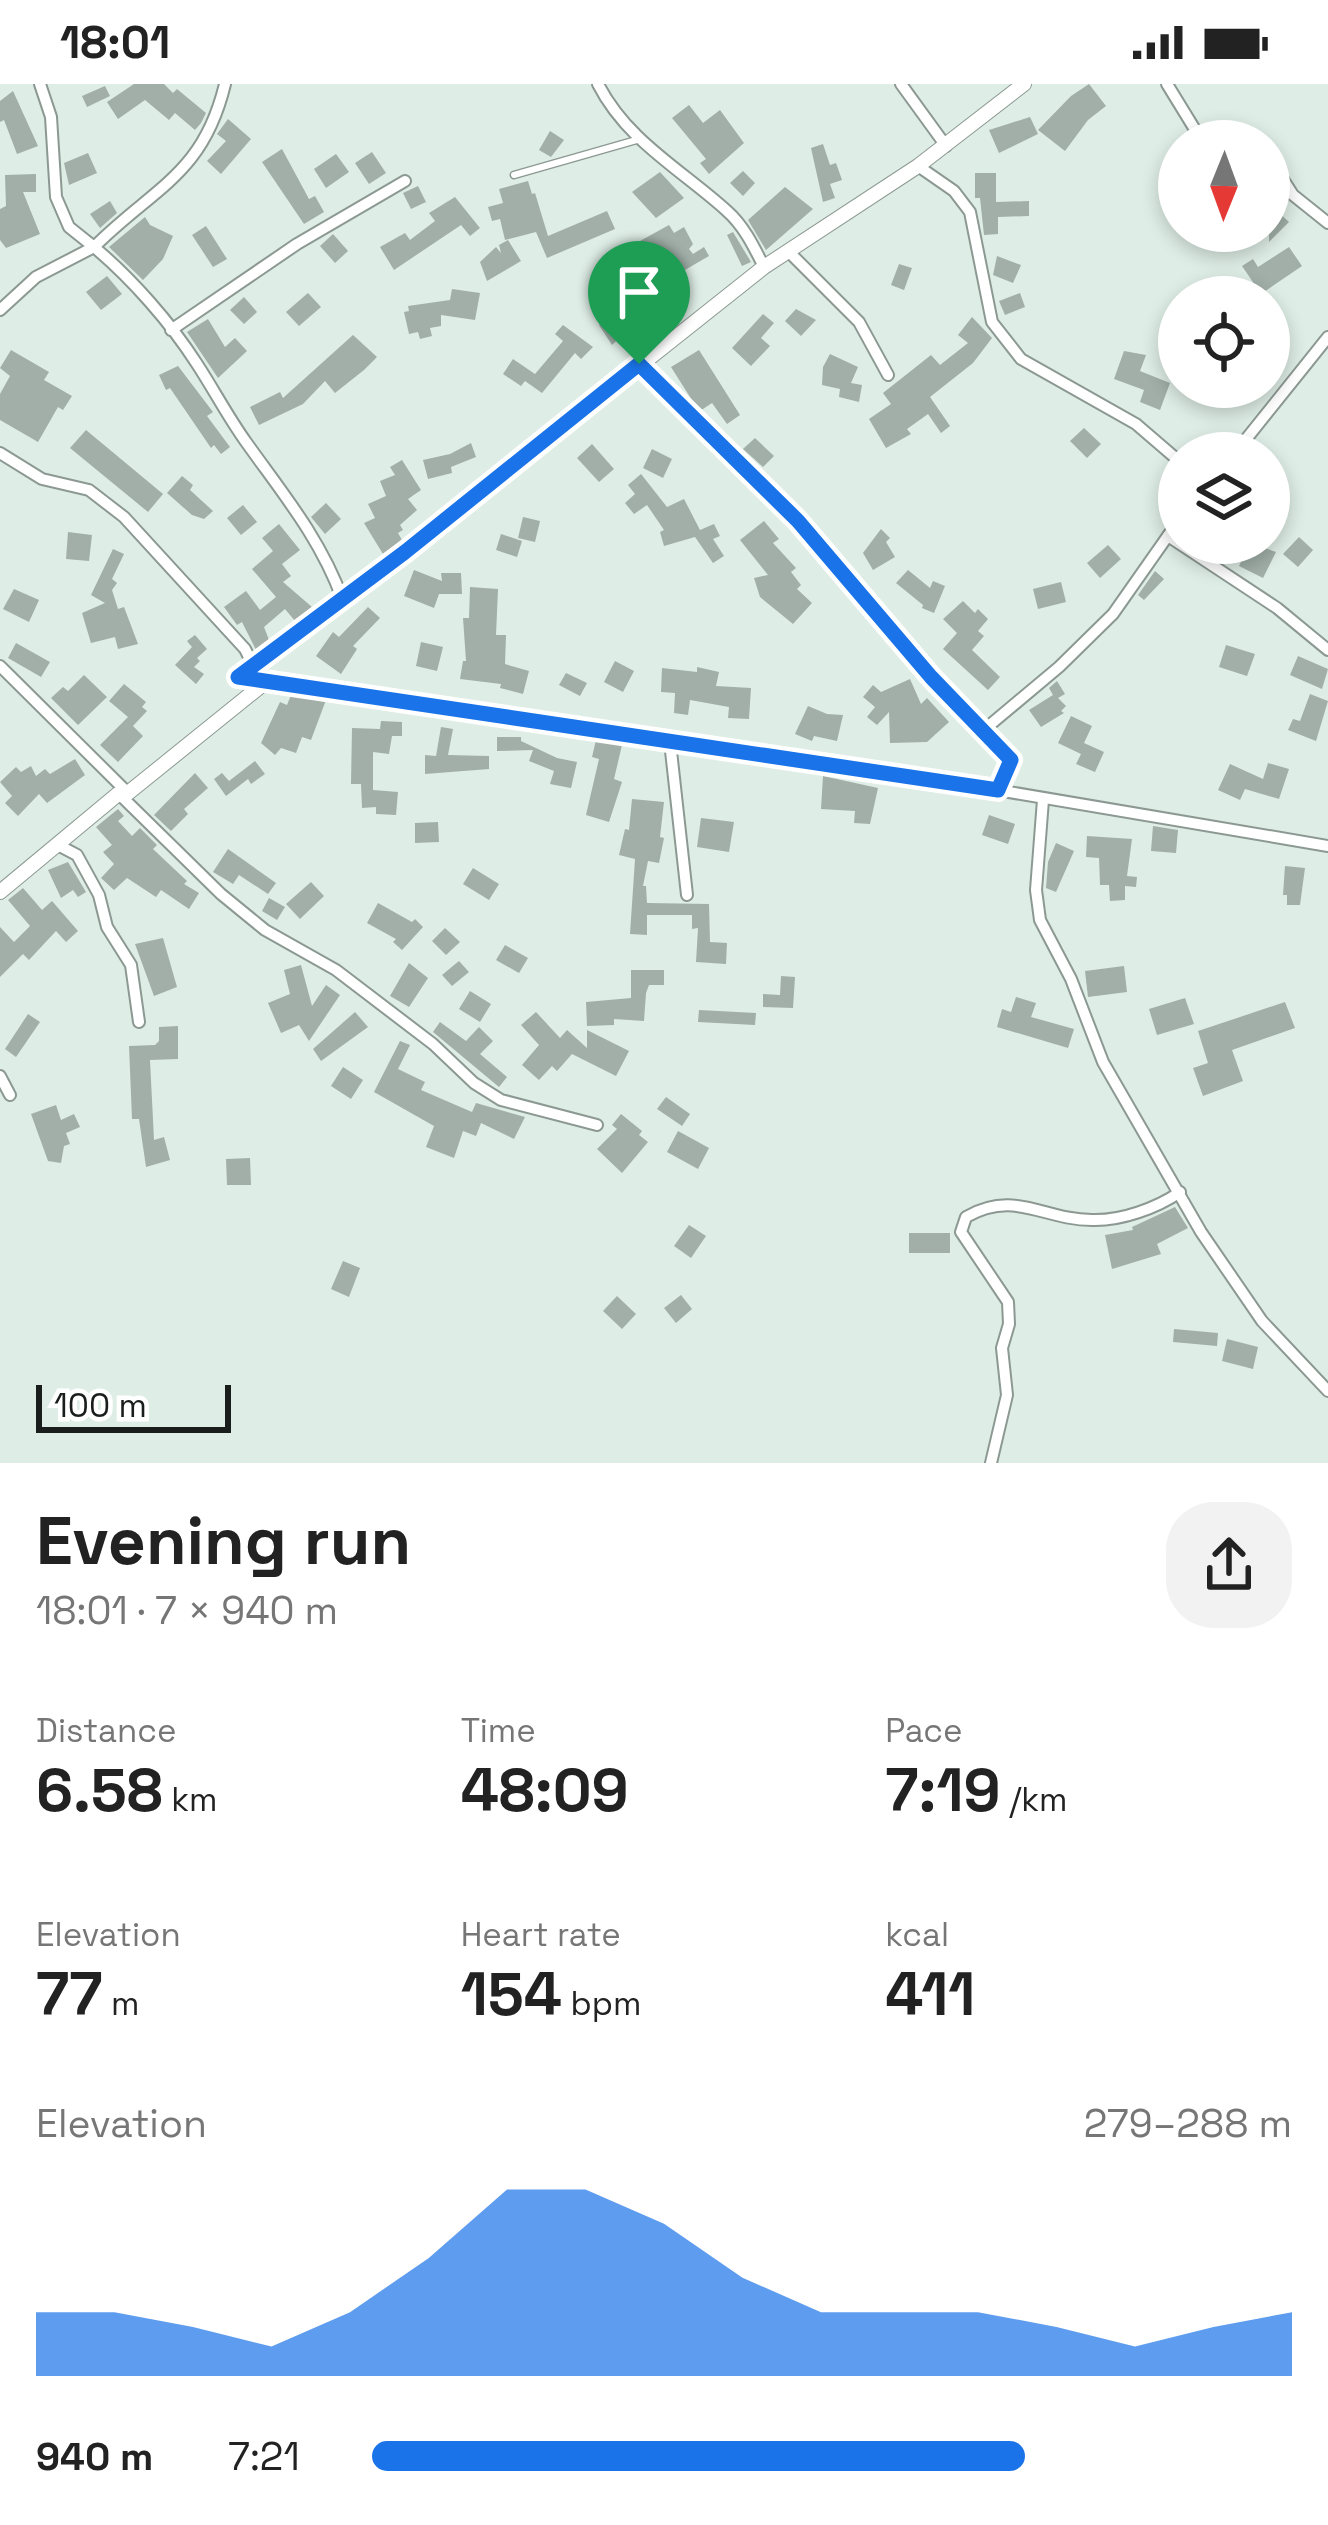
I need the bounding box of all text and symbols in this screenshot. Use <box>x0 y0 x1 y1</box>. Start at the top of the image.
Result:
text: 18:01 <box>60 14 170 71</box>
north arrow <box>1158 120 1290 252</box>
map controls <box>1158 120 1290 564</box>
pin <box>588 241 690 364</box>
icon: arrive <box>606 259 672 325</box>
button: locate <box>1158 276 1290 408</box>
button: layers <box>1158 432 1290 564</box>
scale bar <box>36 1379 231 1432</box>
text: 100 m <box>54 1385 147 1427</box>
text: Evening run <box>36 1499 411 1583</box>
button: share <box>1166 1502 1292 1628</box>
text: 18:01 · 7 × 940 m <box>36 1586 338 1635</box>
text: Distance <box>36 1710 177 1752</box>
text: Time <box>461 1710 536 1752</box>
text: Pace <box>885 1710 963 1752</box>
text: 6.58 <box>36 1752 163 1829</box>
text: 48:09 <box>461 1752 629 1829</box>
text: 7:19 <box>885 1752 1001 1829</box>
text: km <box>163 1779 217 1821</box>
text: /km <box>1001 1779 1067 1821</box>
text: Elevation <box>36 1914 181 1956</box>
text: Heart rate <box>461 1914 621 1956</box>
text: kcal <box>885 1914 949 1956</box>
text: 77 <box>36 1956 102 2033</box>
text: 154 <box>461 1956 562 2033</box>
text: 411 <box>885 1956 975 2033</box>
text: m <box>102 1983 139 2025</box>
text: bpm <box>562 1983 641 2025</box>
text: Elevation <box>36 2099 207 2148</box>
text: 279–288 m <box>1084 2099 1292 2148</box>
text: 940 m <box>36 2432 153 2481</box>
text: 7:21 <box>228 2432 300 2481</box>

